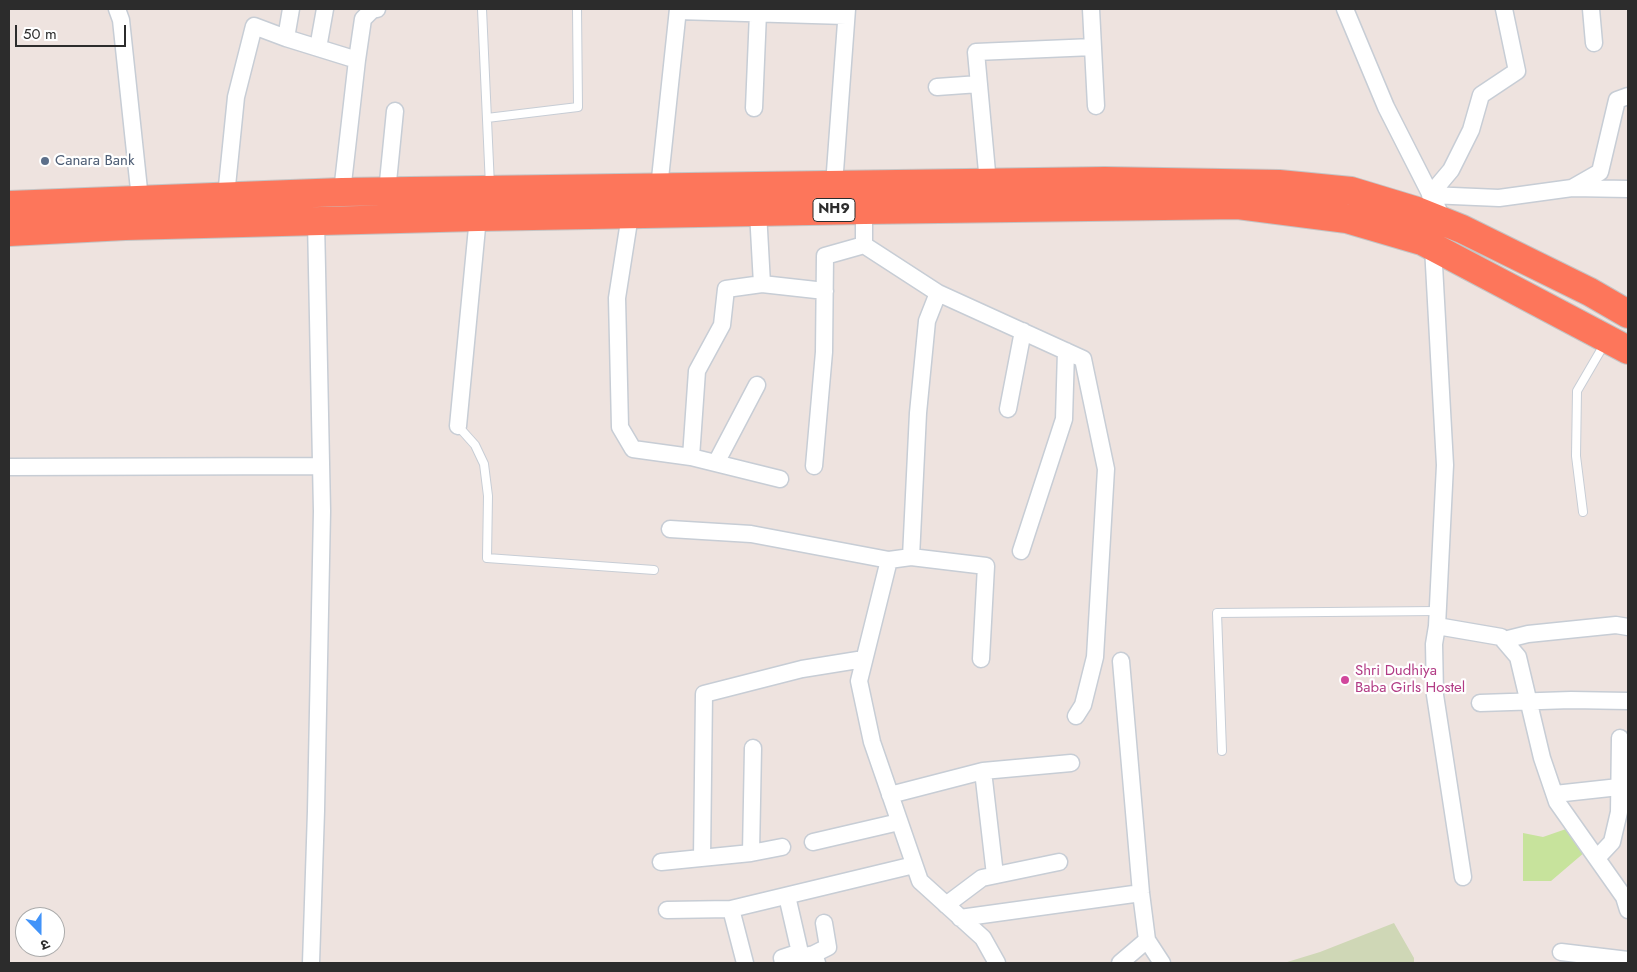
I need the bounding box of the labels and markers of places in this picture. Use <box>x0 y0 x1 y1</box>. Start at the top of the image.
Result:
place label: Canara Bank <box>55 152 134 170</box>
marker: Canara Bank <box>39 155 51 167</box>
place label: Shri Dudhiya Baba Girls Hostel <box>1355 662 1465 697</box>
marker: Shri Dudhiya Baba Girls Hostel <box>1339 674 1351 686</box>

